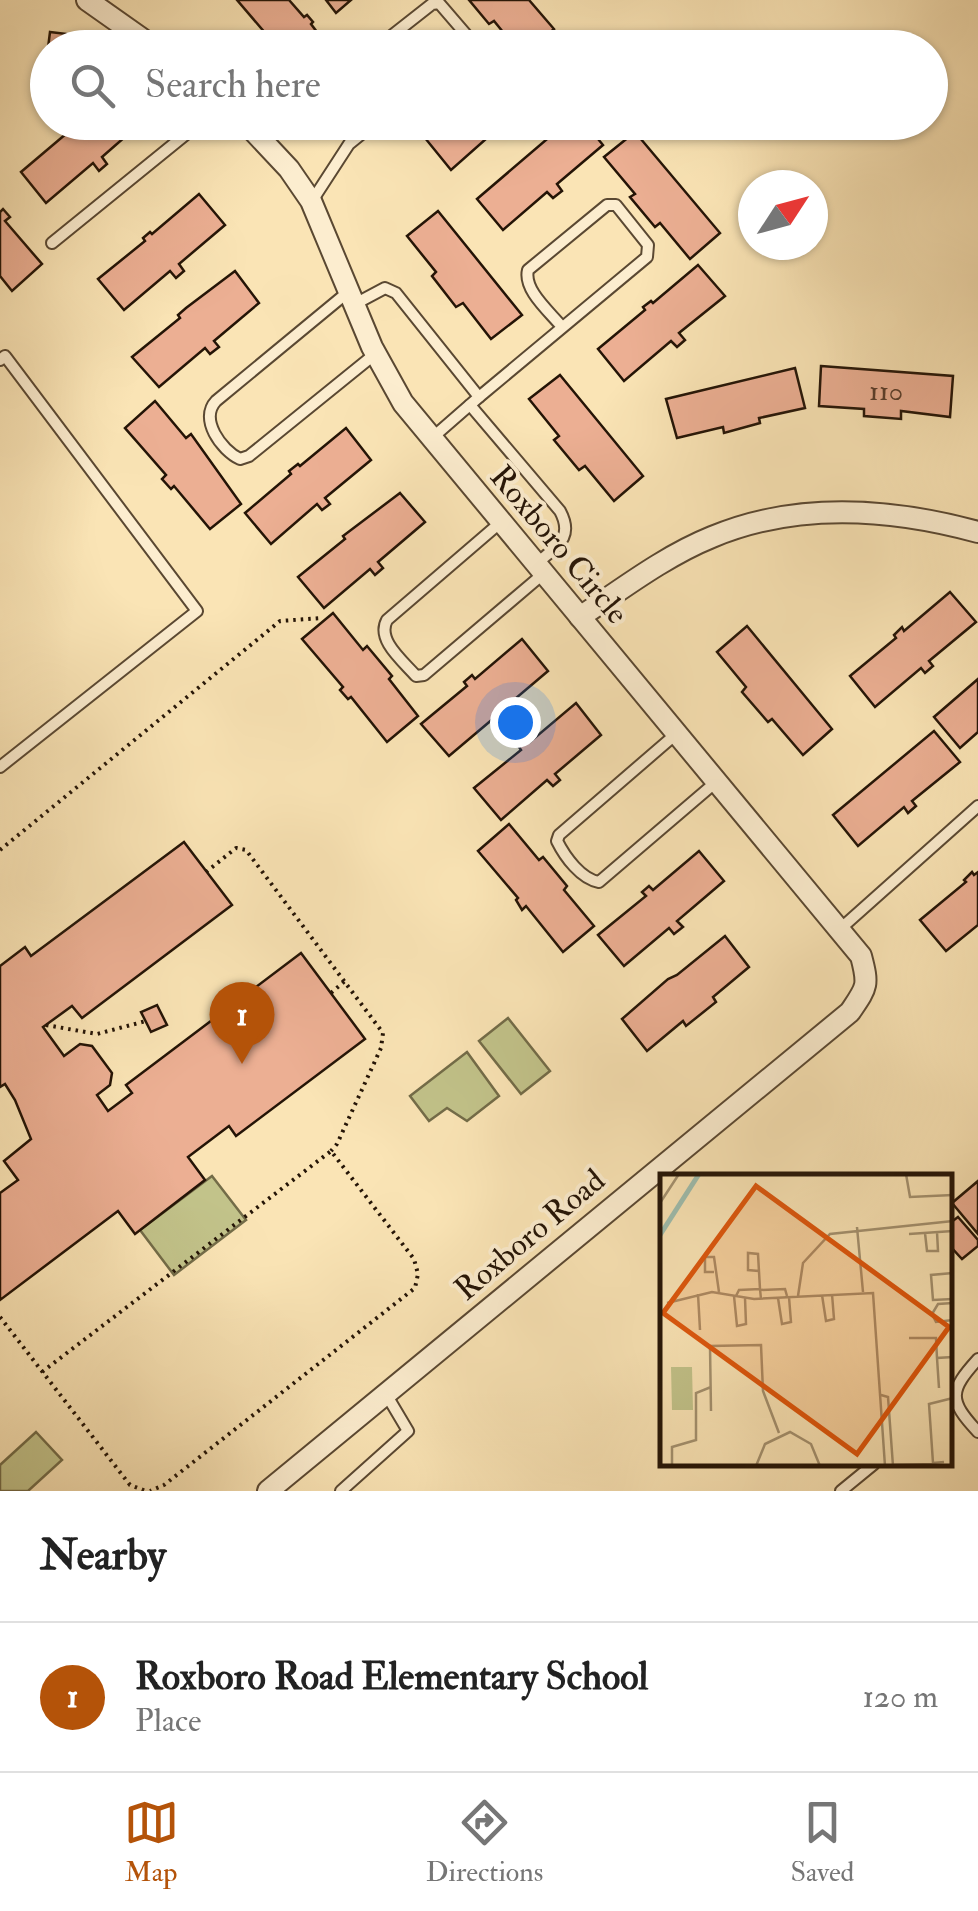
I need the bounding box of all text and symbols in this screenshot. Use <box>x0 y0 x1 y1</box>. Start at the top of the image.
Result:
search box <box>30 30 948 140</box>
icon: search <box>65 58 120 113</box>
text: Search here <box>145 61 321 109</box>
north arrow <box>738 170 828 260</box>
house number: 110 <box>869 374 903 409</box>
street label: Roxboro Circle <box>481 458 637 632</box>
your location <box>490 697 541 748</box>
pin: 1 <box>210 982 274 1064</box>
street label: Roxboro Road <box>447 1160 613 1309</box>
inset map <box>660 1174 953 1466</box>
text: Nearby <box>40 1530 166 1582</box>
text: Roxboro Road Elementary School <box>135 1653 648 1701</box>
text: 1 <box>67 1677 78 1717</box>
text: 120 m <box>862 1677 938 1717</box>
text: Place <box>135 1701 201 1741</box>
tab: Map <box>124 1795 179 1890</box>
tab: Directions <box>426 1795 543 1890</box>
tab: Saved <box>790 1795 854 1890</box>

